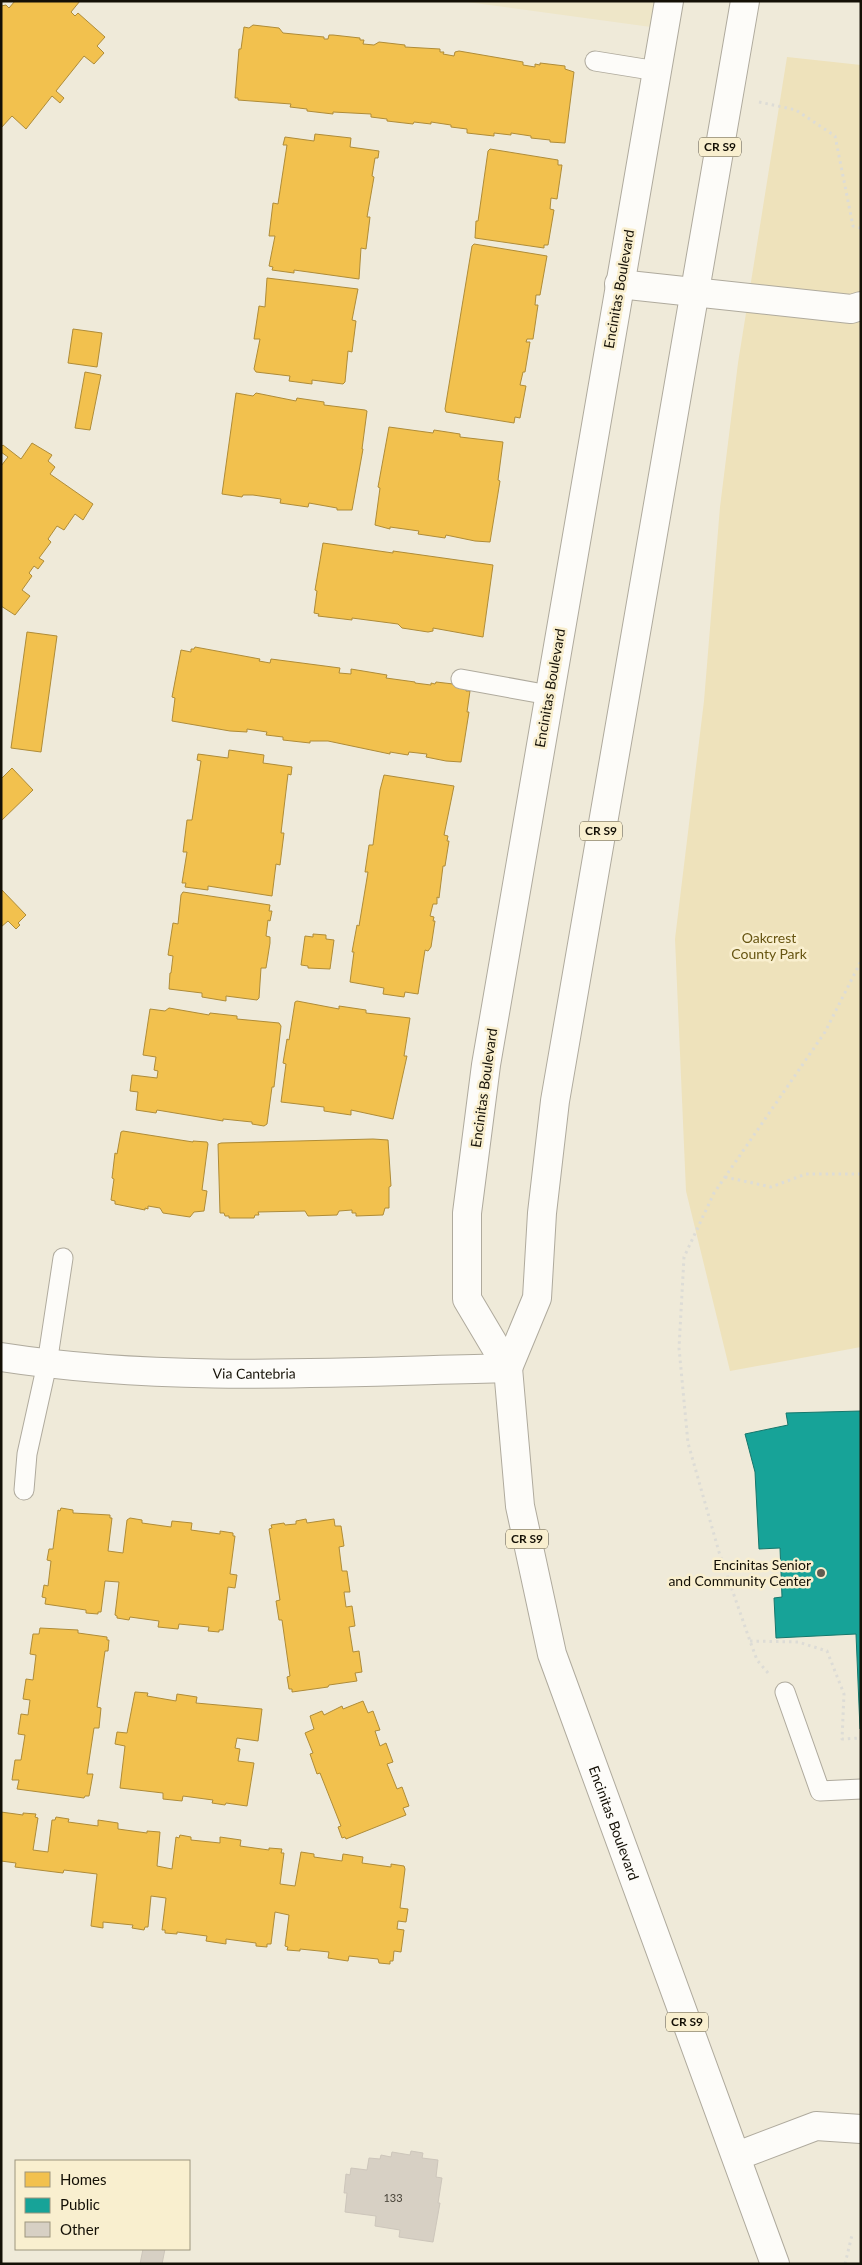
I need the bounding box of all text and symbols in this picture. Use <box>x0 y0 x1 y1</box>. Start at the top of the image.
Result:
road number: CR S9 <box>699 138 741 156</box>
street label: Encinitas Boulevard <box>600 228 637 350</box>
street label: Encinitas Boulevard <box>531 627 568 749</box>
road number: CR S9 <box>580 821 622 840</box>
park label: Oakcrest County Park <box>731 929 808 962</box>
street label: Encinitas Boulevard <box>467 1027 500 1149</box>
street label: Via Cantebria <box>212 1364 296 1382</box>
road number: CR S9 <box>506 1530 548 1548</box>
place label: Encinitas Senior and Community Center <box>668 1556 811 1589</box>
marker: Encinitas Senior and Community Center <box>815 1567 827 1579</box>
street label: Encinitas Boulevard <box>586 1763 643 1882</box>
road number: CR S9 <box>666 2012 708 2031</box>
legend <box>15 2160 190 2250</box>
text: Homes <box>60 2170 106 2188</box>
house number: 133 <box>383 2191 403 2204</box>
text: Public <box>60 2195 100 2213</box>
text: Other <box>60 2220 100 2238</box>

